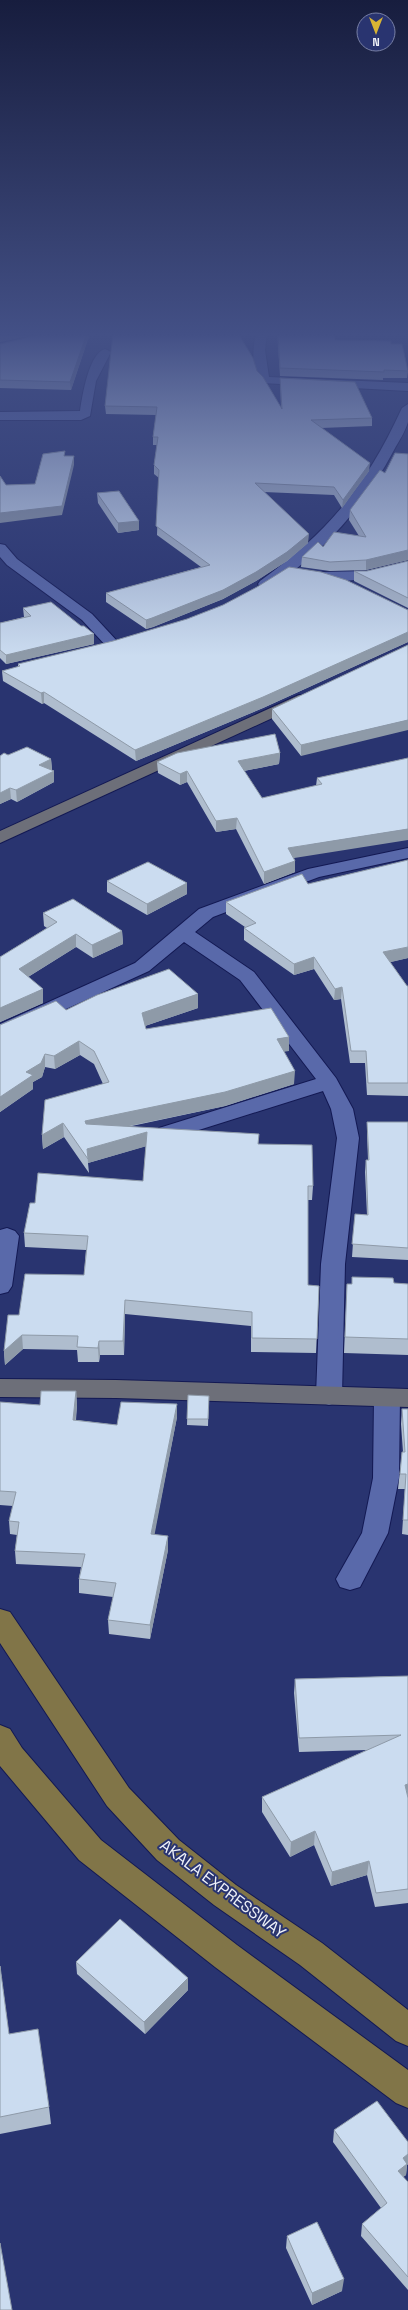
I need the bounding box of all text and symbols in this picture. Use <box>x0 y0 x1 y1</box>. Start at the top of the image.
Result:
north arrow <box>356 12 396 52</box>
text: N <box>372 35 380 49</box>
street label: AKALA EXPRESSWAY <box>156 1835 290 1943</box>

